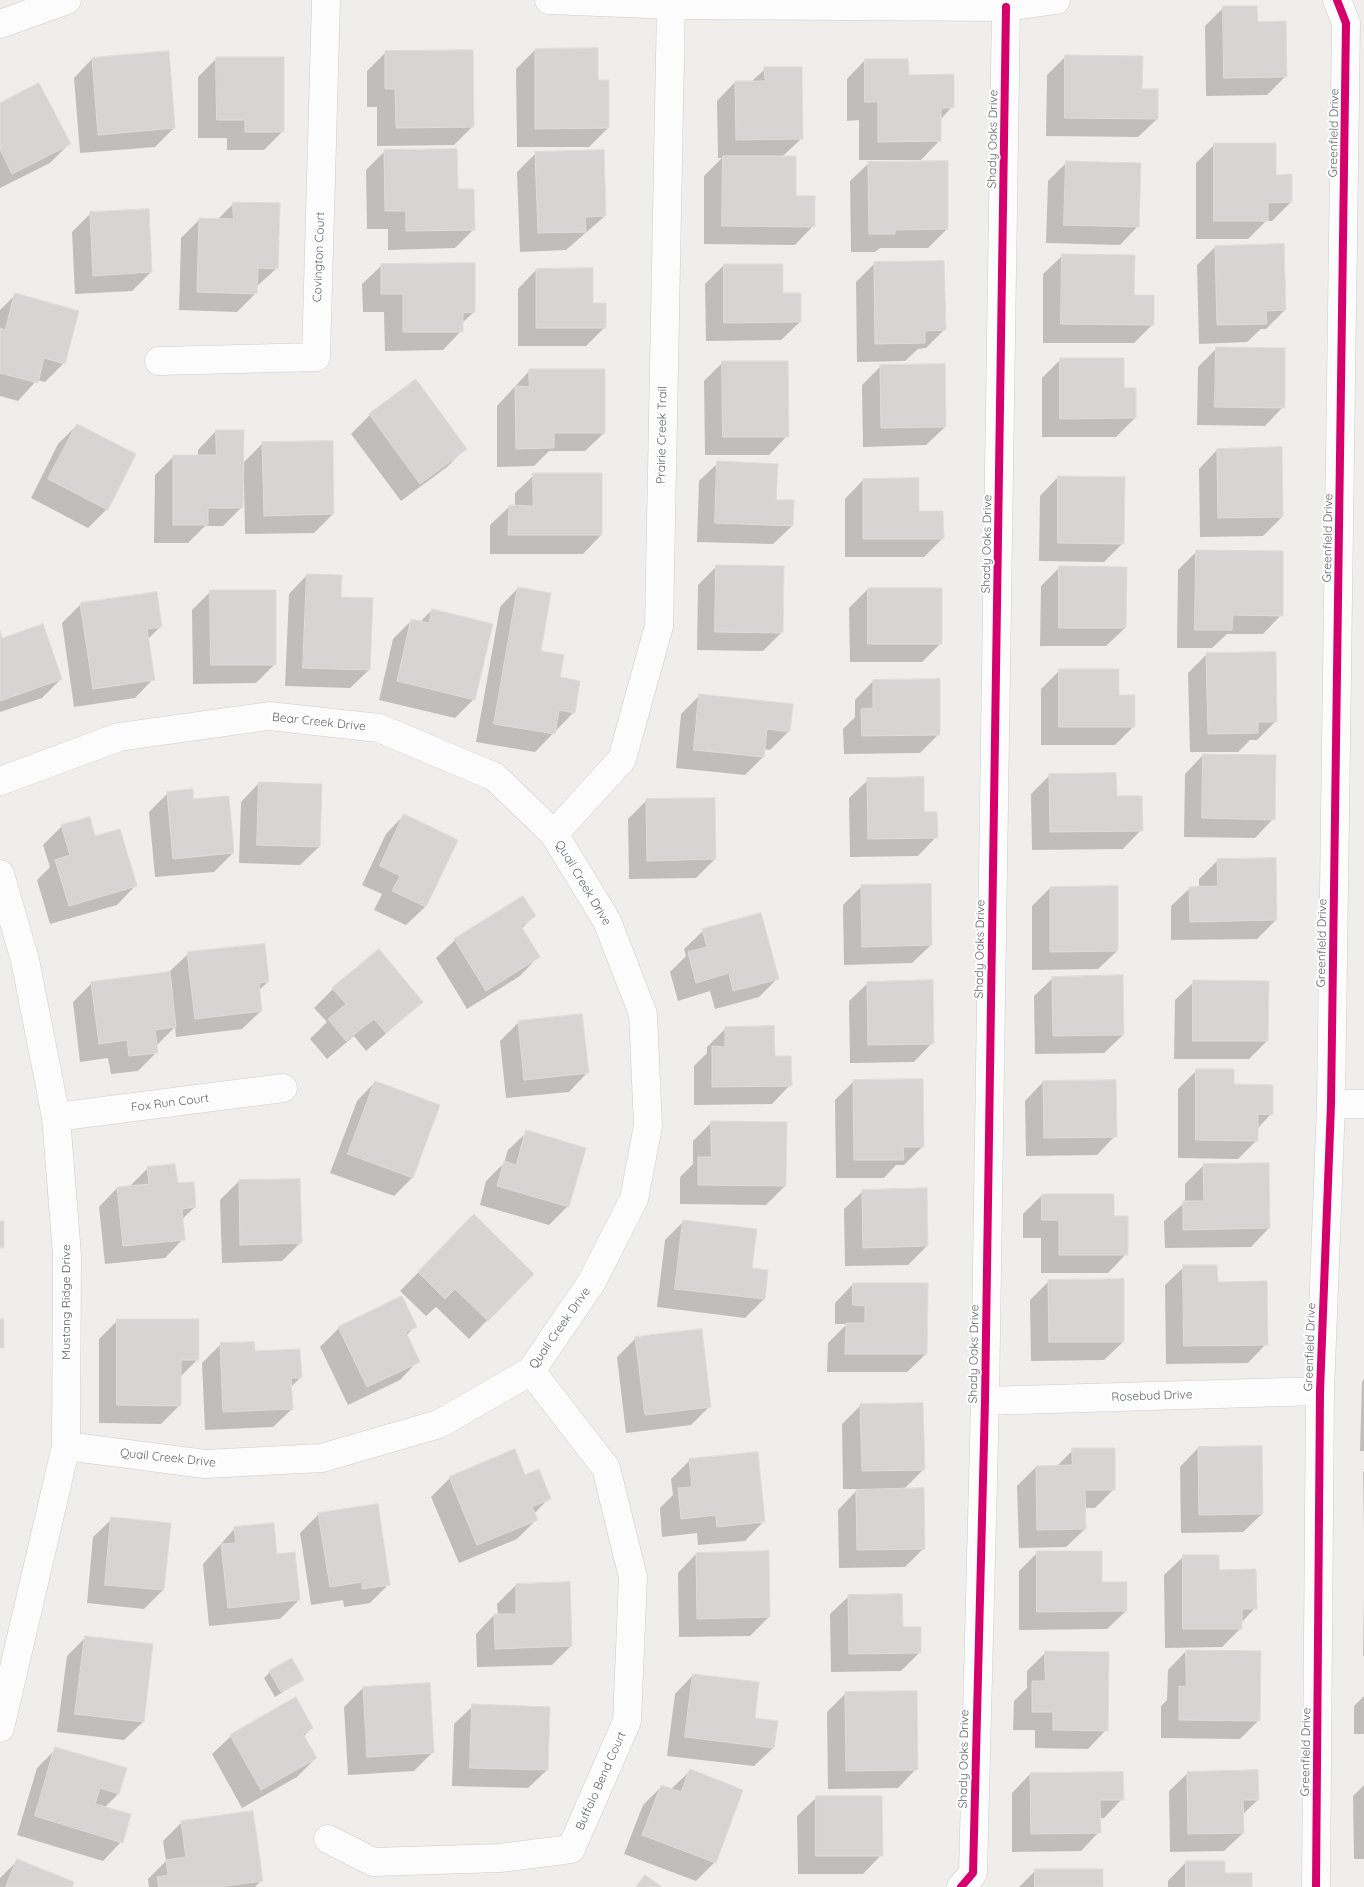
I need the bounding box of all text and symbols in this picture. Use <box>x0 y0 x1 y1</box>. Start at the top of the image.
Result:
street label: Greenfield Drive <box>1326 88 1342 178</box>
street label: Shady Oaks Drive <box>985 89 1001 189</box>
street label: Covington Court <box>310 212 328 302</box>
street label: Prairie Creek Trail <box>654 386 670 484</box>
street label: Greenfield Drive <box>1320 493 1336 583</box>
street label: Shady Oaks Drive <box>979 494 995 594</box>
street label: Bear Creek Drive <box>271 710 367 734</box>
street label: Quail Creek Drive <box>552 838 614 928</box>
street label: Greenfield Drive <box>1314 898 1330 988</box>
street label: Shady Oaks Drive <box>972 899 988 999</box>
street label: Fox Run Court <box>130 1091 210 1115</box>
street label: Mustang Ridge Drive <box>59 1244 73 1360</box>
street label: Quail Creek Drive <box>526 1284 594 1372</box>
street label: Greenfield Drive <box>1301 1302 1319 1392</box>
street label: Shady Oaks Drive <box>966 1304 982 1404</box>
street label: Rosebud Drive <box>1111 1387 1193 1405</box>
street label: Quail Creek Drive <box>119 1446 217 1470</box>
street label: Greenfield Drive <box>1298 1707 1314 1797</box>
street label: Shady Oaks Drive <box>956 1709 972 1809</box>
street label: Buffalo Bend Court <box>573 1729 629 1833</box>

